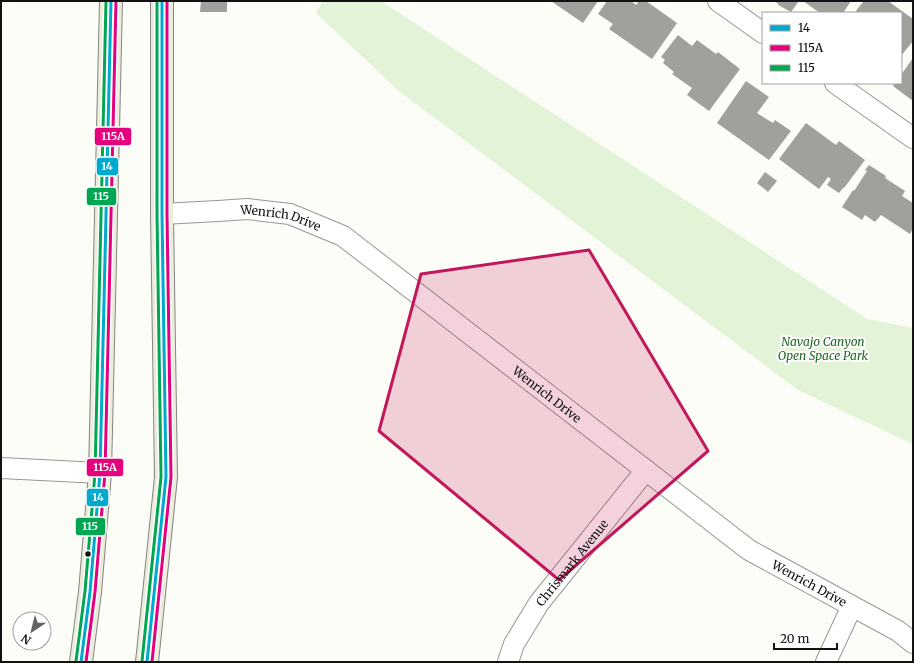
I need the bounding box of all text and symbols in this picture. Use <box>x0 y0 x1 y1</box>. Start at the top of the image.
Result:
legend <box>762 12 902 84</box>
text: 14 <box>798 20 811 35</box>
text: 115A <box>798 40 824 55</box>
text: 115 <box>798 60 815 75</box>
line badge: 115A <box>94 127 132 146</box>
text: 115A <box>101 129 125 143</box>
line badge: 14 <box>96 157 119 176</box>
text: 14 <box>101 159 113 173</box>
line badge: 115 <box>86 187 117 206</box>
text: 115 <box>93 189 109 203</box>
street label: Wenrich Drive <box>239 201 323 234</box>
park label: Navajo Canyon Open Space Park <box>778 334 869 363</box>
street label: Wenrich Drive <box>509 362 585 425</box>
line badge: 115A <box>86 458 124 477</box>
text: 115A <box>93 460 117 474</box>
line badge: 14 <box>86 488 109 507</box>
text: 14 <box>92 490 104 504</box>
street label: Chrismark Avenue <box>532 516 611 609</box>
line badge: 115 <box>75 517 106 536</box>
text: 115 <box>82 519 98 533</box>
unlabelled marker <box>83 549 93 559</box>
street label: Wenrich Drive <box>769 556 849 609</box>
north arrow <box>12 611 52 651</box>
scale bar <box>774 625 837 651</box>
text: N <box>18 631 34 647</box>
text: 20 m <box>780 631 809 646</box>

